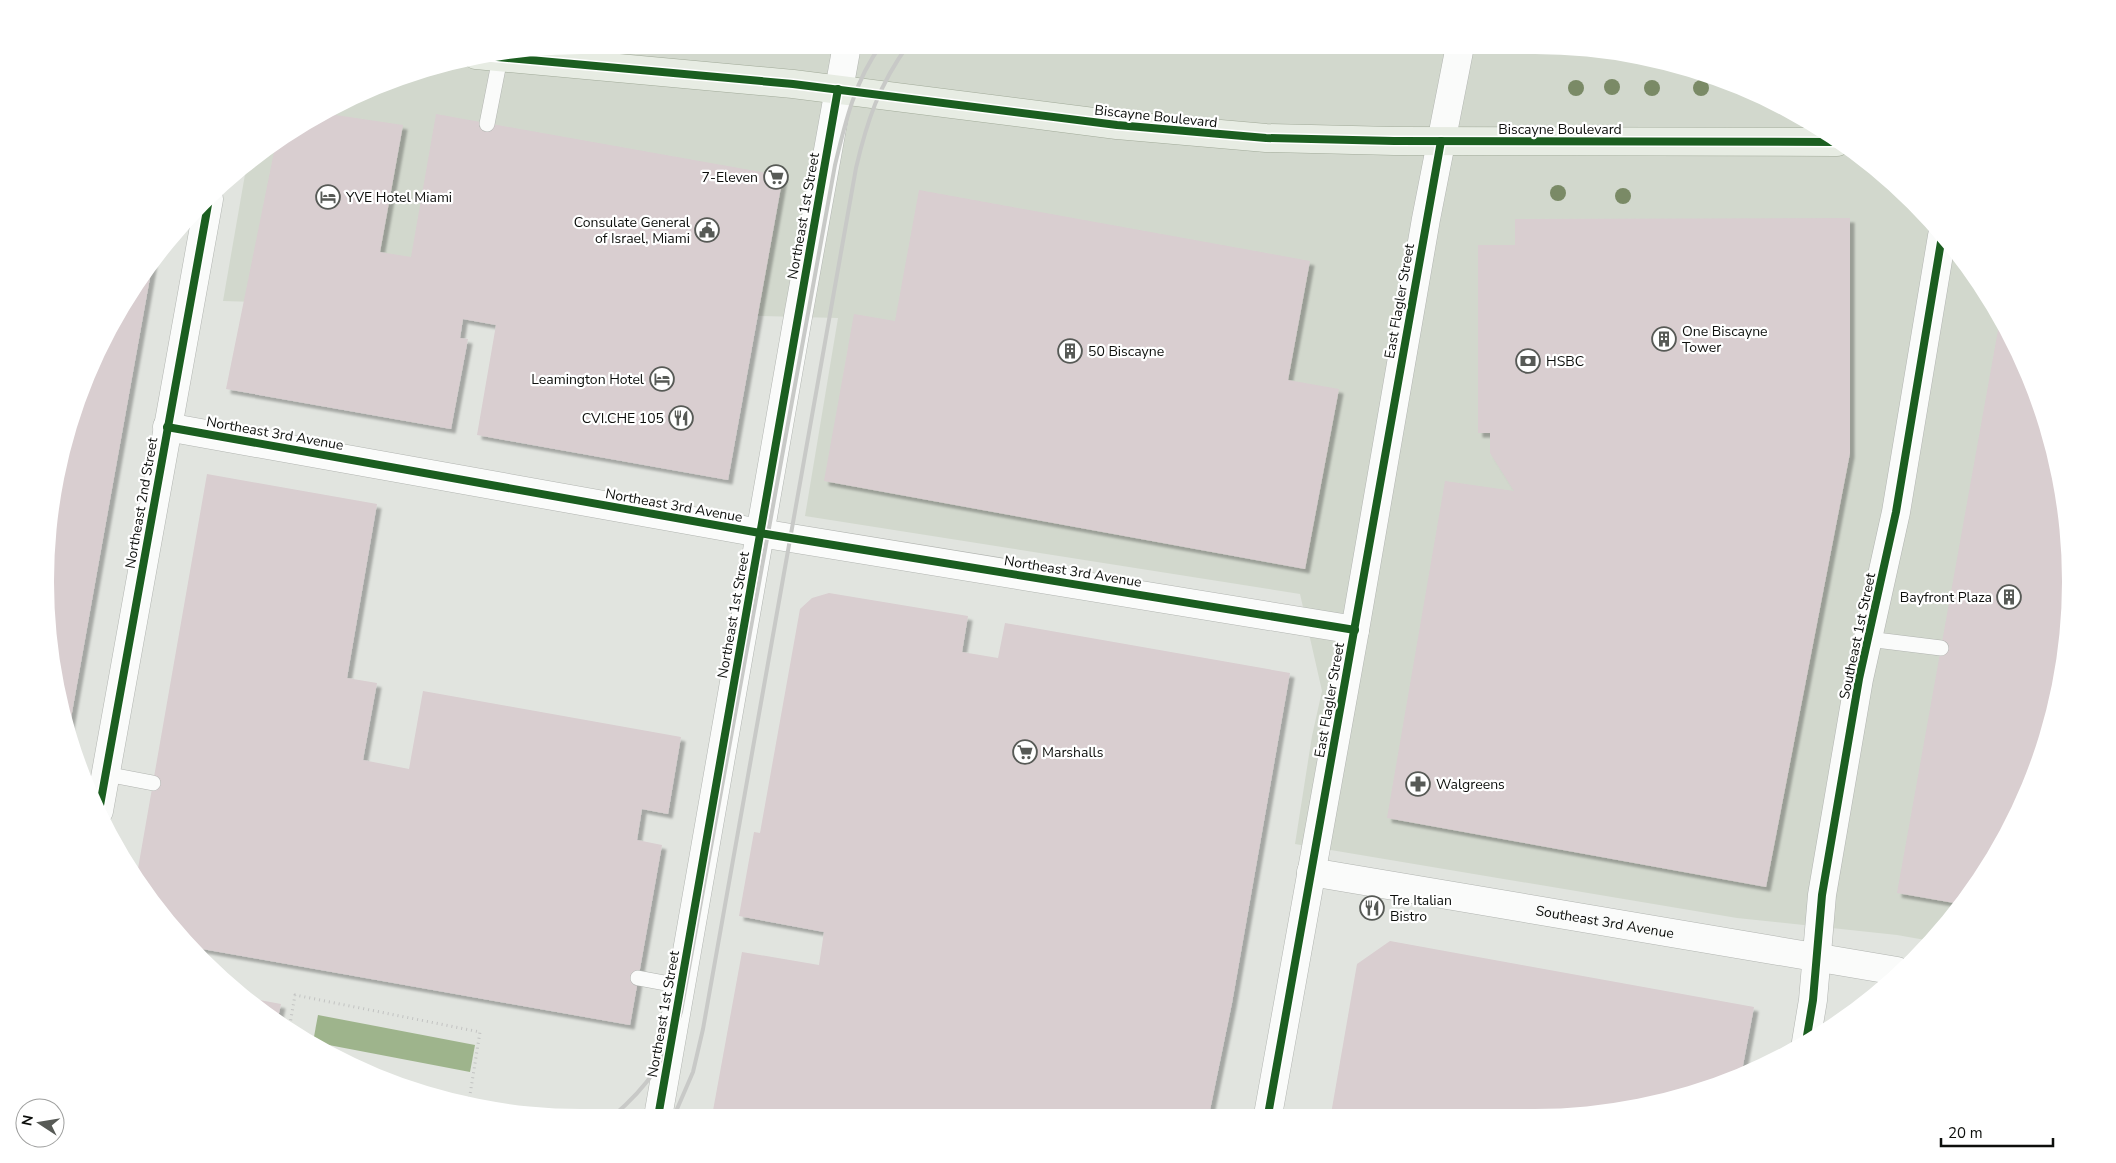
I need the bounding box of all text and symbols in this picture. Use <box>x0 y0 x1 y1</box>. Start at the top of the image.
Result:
street label: Biscayne Boulevard <box>1094 101 1218 132</box>
street label: Biscayne Boulevard <box>1498 120 1622 139</box>
street label: Northeast 1st Street <box>783 151 824 281</box>
supermarket icon: 7-Eleven <box>763 164 789 190</box>
place label: 7-Eleven <box>702 168 758 187</box>
hotel icon: YVE Hotel Miami <box>315 184 341 210</box>
place label: YVE Hotel Miami <box>345 188 452 207</box>
place label: Consulate General of Israel, Miami <box>574 213 691 248</box>
public building icon: Consulate General of Israel, Miami <box>694 217 720 243</box>
street label: East Flagler Street <box>1380 242 1419 360</box>
place label: One Biscayne Tower <box>1682 322 1768 357</box>
building icon: One Biscayne Tower <box>1651 326 1677 352</box>
building icon: 50 Biscayne <box>1057 338 1083 364</box>
place label: 50 Biscayne <box>1088 342 1164 361</box>
bank icon: HSBC <box>1515 348 1541 374</box>
place label: HSBC <box>1546 352 1584 371</box>
hotel icon: Leamington Hotel <box>649 366 675 392</box>
place label: Leamington Hotel <box>531 370 645 389</box>
restaurant icon: CVI.CHE 105 <box>668 405 694 431</box>
place label: CVI.CHE 105 <box>582 409 664 428</box>
street label: Northeast 3rd Avenue <box>205 412 345 455</box>
street label: Northeast 2nd Street <box>121 436 162 570</box>
street label: Northeast 3rd Avenue <box>604 484 744 527</box>
street label: Northeast 1st Street <box>713 550 754 680</box>
street label: Northeast 3rd Avenue <box>1003 551 1143 592</box>
street label: Southeast 1st Street <box>1835 571 1880 701</box>
building icon: Bayfront Plaza <box>1996 584 2022 610</box>
place label: Bayfront Plaza <box>1900 588 1992 607</box>
street label: East Flagler Street <box>1310 641 1349 759</box>
supermarket icon: Marshalls <box>1012 739 1038 765</box>
place label: Marshalls <box>1042 743 1104 762</box>
pharmacy icon: Walgreens <box>1405 771 1431 797</box>
place label: Walgreens <box>1436 775 1505 794</box>
place label: Tre Italian Bistro <box>1390 891 1452 926</box>
restaurant icon: Tre Italian Bistro <box>1359 895 1385 921</box>
street label: Southeast 3rd Avenue <box>1534 901 1675 943</box>
street label: Northeast 1st Street <box>643 949 684 1079</box>
north arrow <box>15 1098 65 1148</box>
text: N <box>17 1113 38 1128</box>
scale bar <box>1941 1116 2054 1148</box>
text: 20 m <box>1948 1123 1983 1143</box>

